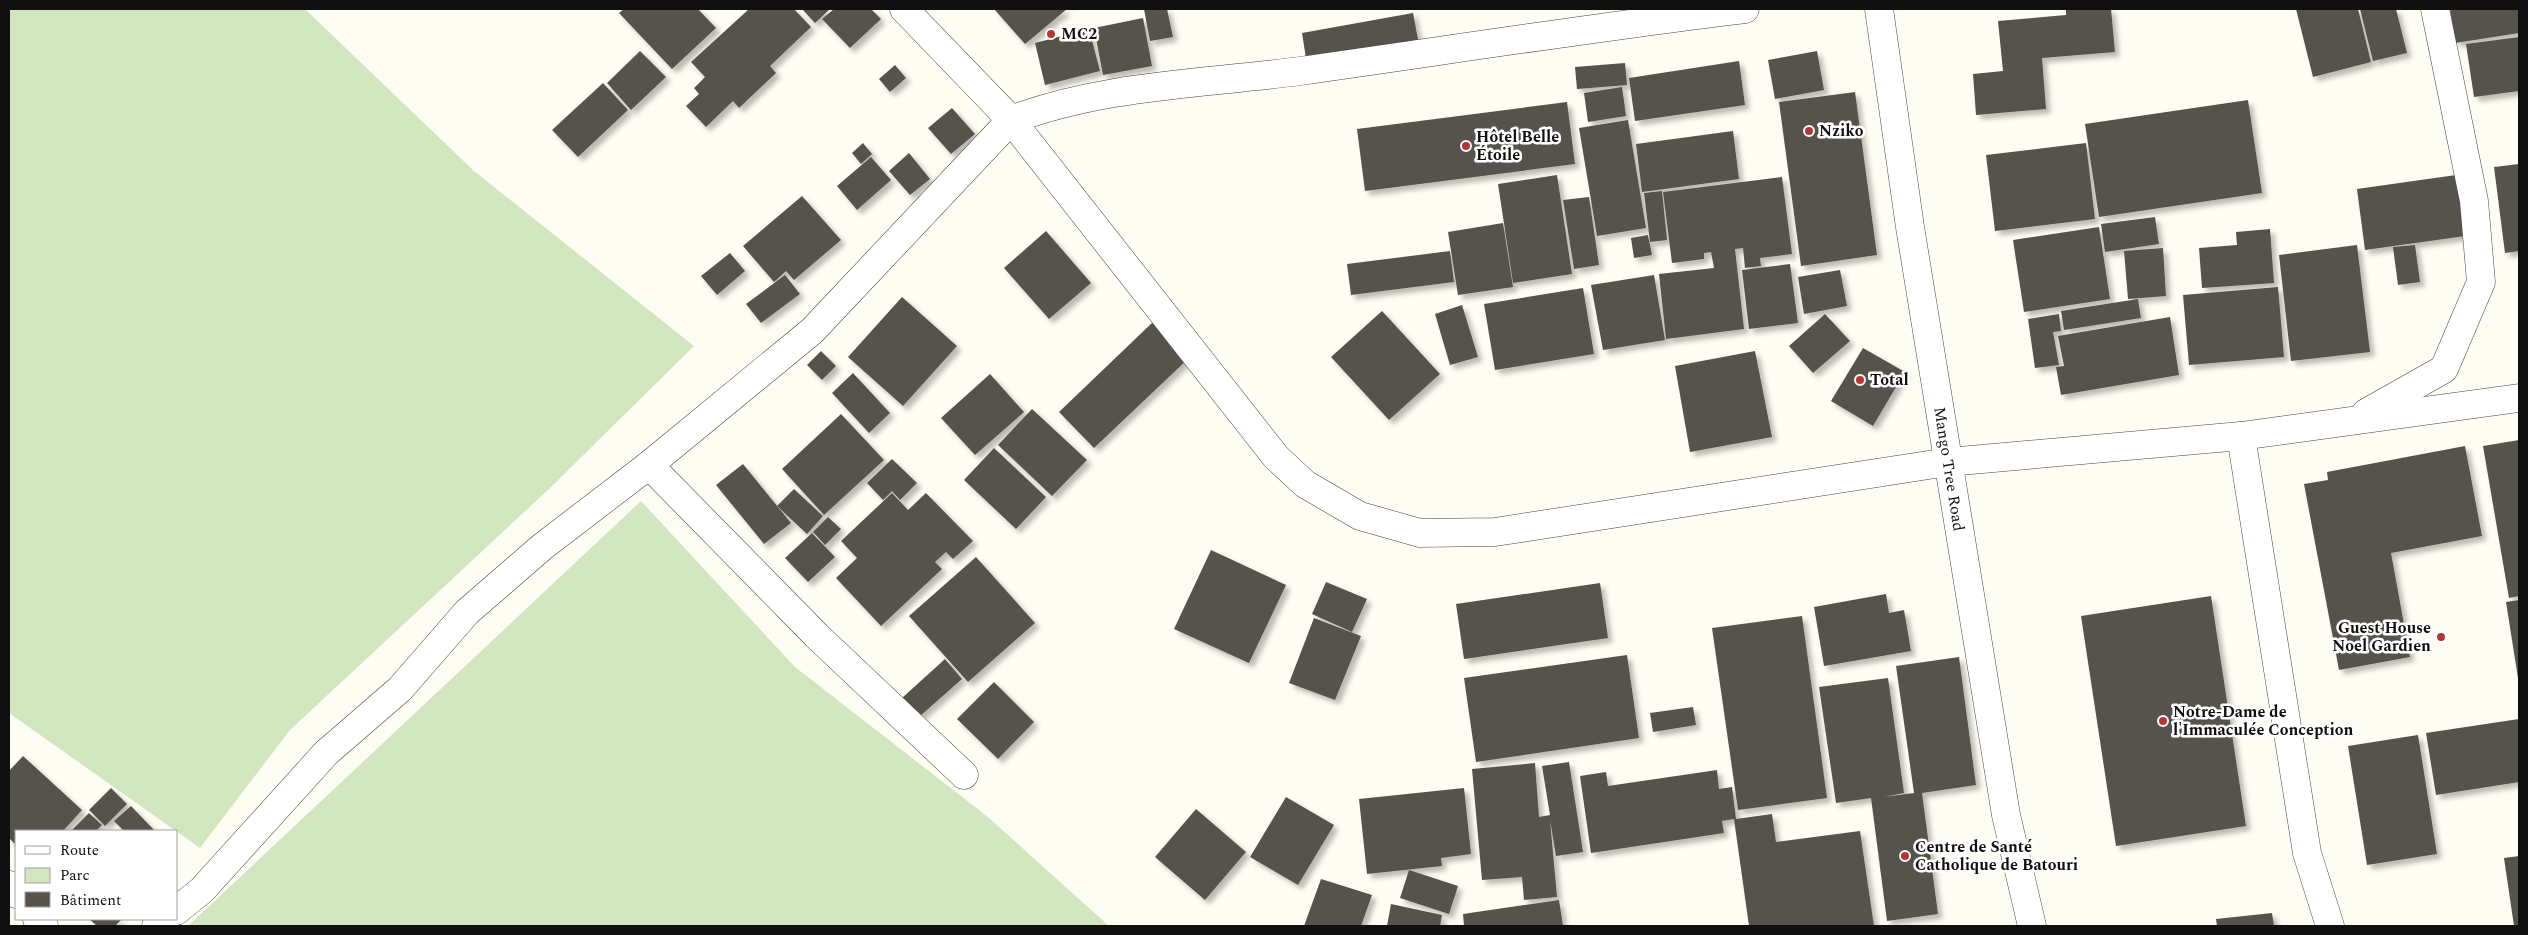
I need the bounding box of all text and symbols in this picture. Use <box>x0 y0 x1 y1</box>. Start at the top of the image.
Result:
place label: MC2 <box>1061 22 1097 46</box>
marker: MC2 <box>1045 28 1057 40</box>
place label: Nziko <box>1819 119 1864 143</box>
place label: Hôtel Belle Étoile <box>1476 125 1559 167</box>
marker: Nziko <box>1803 125 1815 137</box>
marker: Hôtel Belle Étoile <box>1460 140 1472 152</box>
place label: Total <box>1870 368 1909 392</box>
marker: Total <box>1854 374 1866 386</box>
street label: Mango Tree Road <box>1927 405 1971 533</box>
place label: Guest House Noel Gardien <box>2332 616 2431 658</box>
marker: Guest House Noel Gardien <box>2435 631 2447 643</box>
place label: Notre-Dame de l'Immaculée Conception <box>2173 700 2354 742</box>
marker: Notre-Dame de l'Immaculée Conception <box>2157 715 2169 727</box>
legend <box>15 830 178 920</box>
place label: Centre de Santé Catholique de Batouri <box>1915 835 2078 877</box>
text: Route <box>60 839 99 862</box>
marker: Centre de Santé Catholique de Batouri <box>1899 850 1911 862</box>
text: Parc <box>60 864 90 887</box>
text: Bâtiment <box>60 889 121 912</box>

